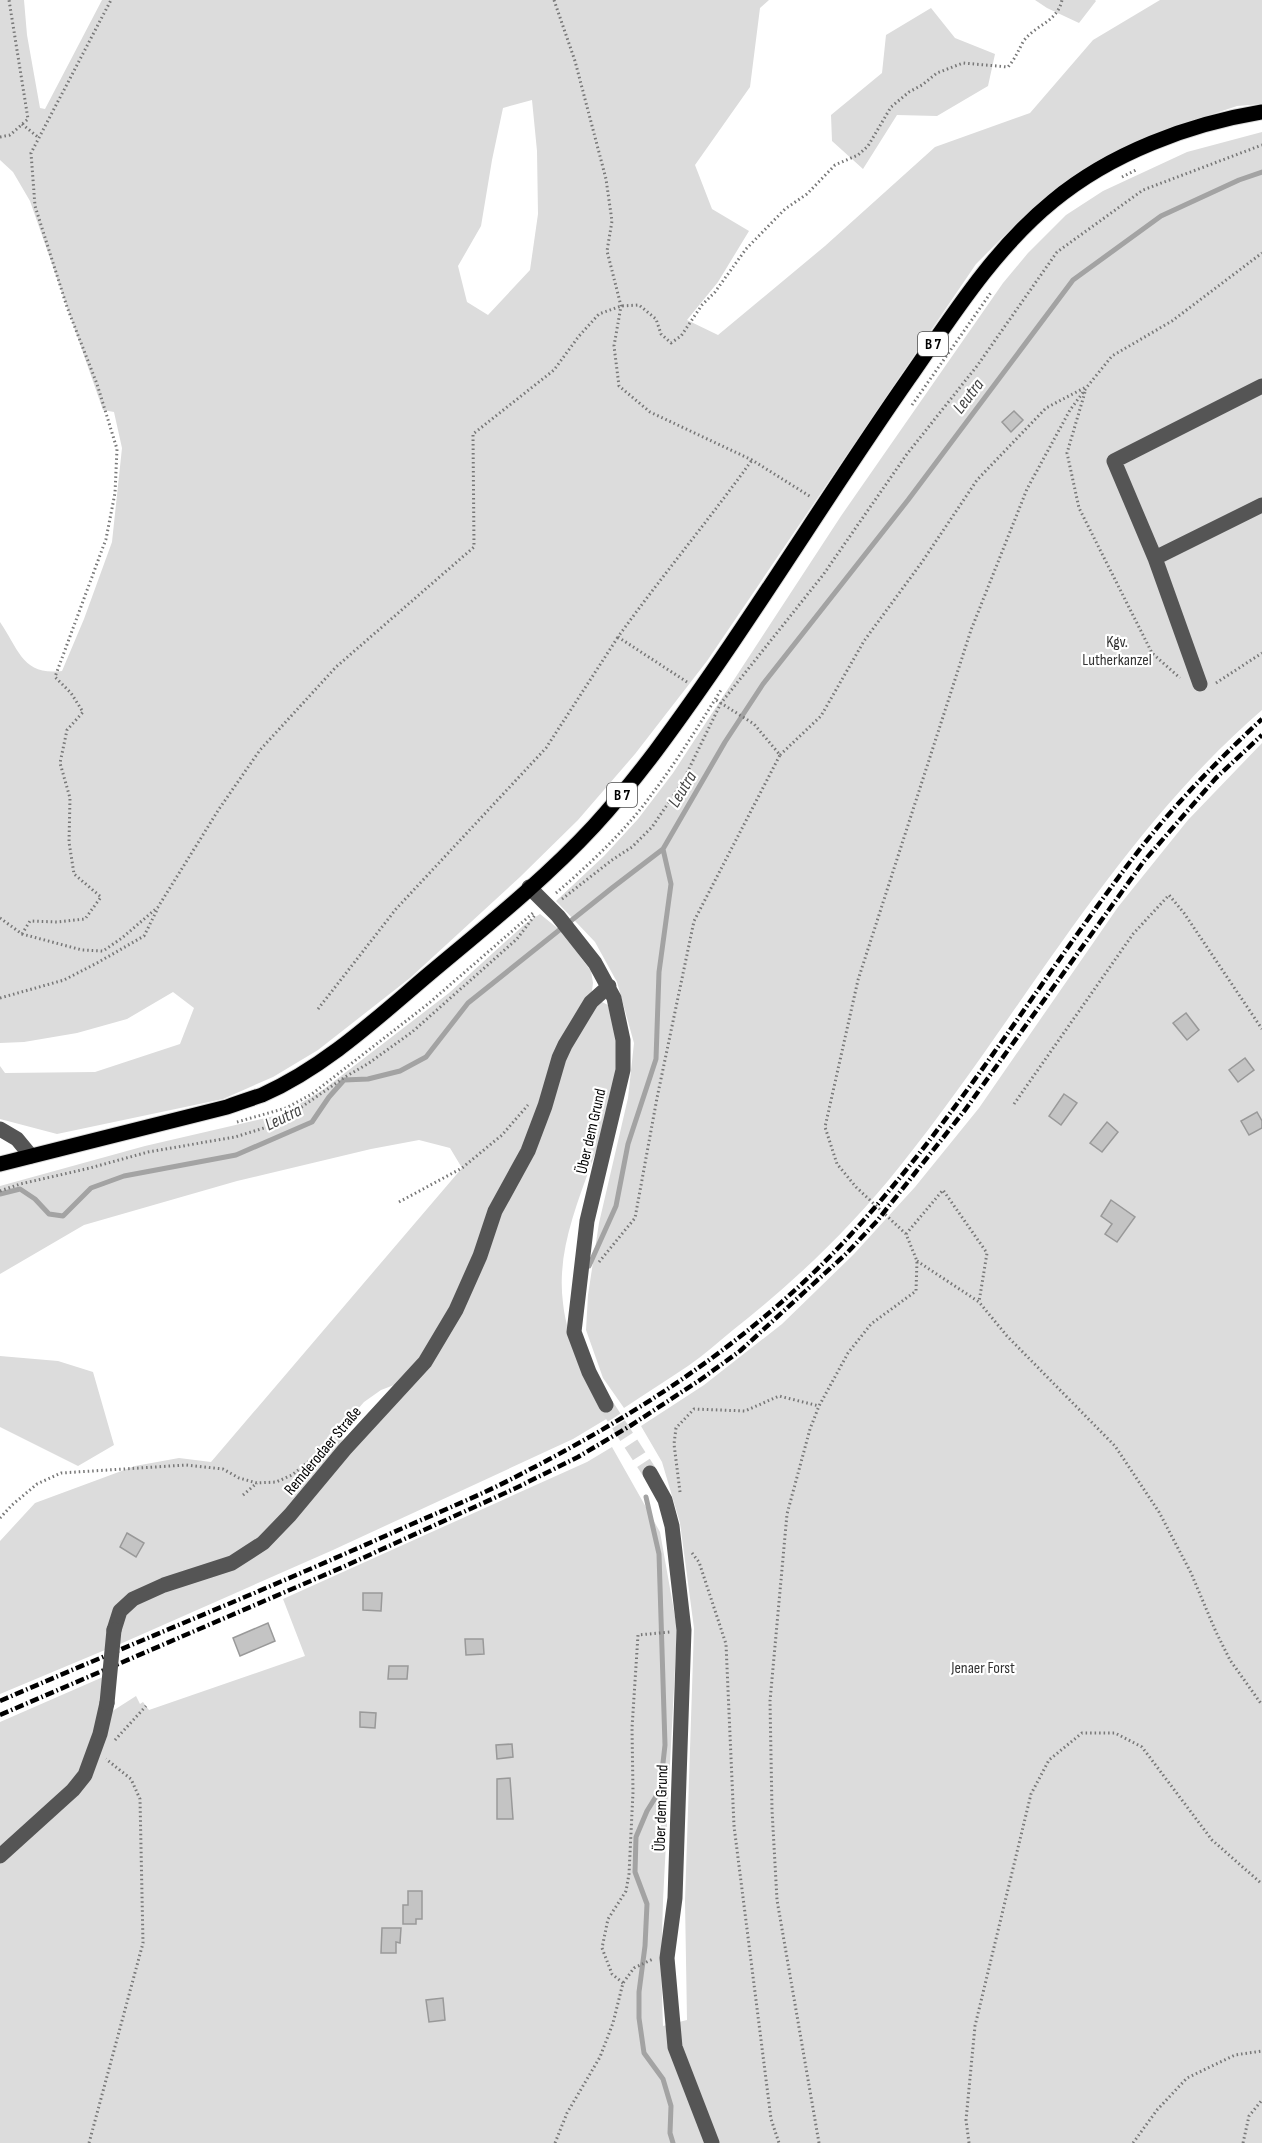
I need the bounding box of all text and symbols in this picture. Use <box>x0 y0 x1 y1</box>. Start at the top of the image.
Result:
road number: B 7 <box>918 332 948 356</box>
water label: Leutra <box>949 374 989 418</box>
park label: Kgv. Lutherkanzel <box>1082 633 1152 670</box>
water label: Leutra <box>664 767 702 811</box>
road number: B 7 <box>607 783 637 807</box>
street label: Über dem Grund <box>572 1087 610 1176</box>
water label: Leutra <box>261 1099 306 1135</box>
street label: Remderodaer Straße <box>281 1403 366 1499</box>
park label: Jenaer Forst <box>950 1659 1015 1678</box>
street label: Über dem Grund <box>650 1764 673 1852</box>

